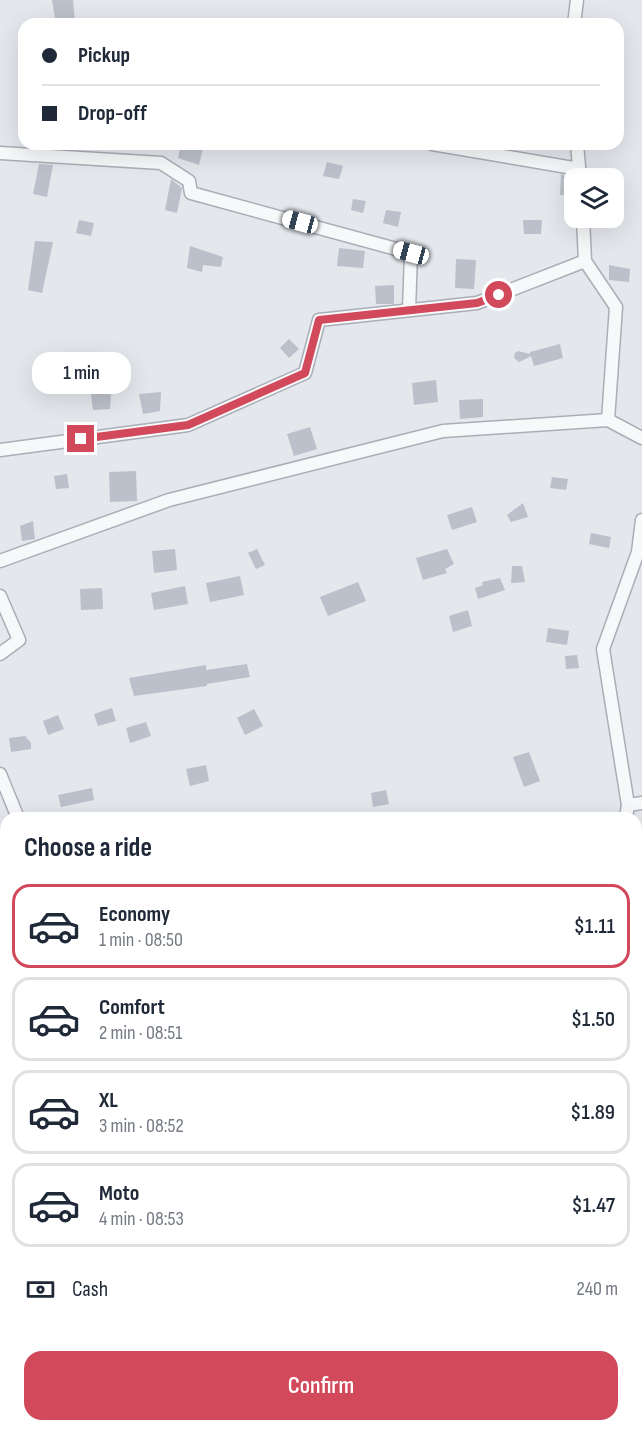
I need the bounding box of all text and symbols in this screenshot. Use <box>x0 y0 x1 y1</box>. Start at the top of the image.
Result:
text: Pickup <box>78 42 130 69</box>
text: Drop-off <box>78 100 147 127</box>
map controls <box>564 168 624 228</box>
button: layers <box>564 168 624 228</box>
car <box>280 209 320 235</box>
car <box>391 240 431 266</box>
route start <box>485 281 512 308</box>
callout: 1 min <box>32 352 130 394</box>
text: 1 min <box>63 361 100 385</box>
route end <box>67 425 94 452</box>
text: Choose a ride <box>24 832 152 864</box>
icon: car <box>27 899 81 953</box>
text: Economy <box>99 901 170 928</box>
text: $1.11 <box>574 913 615 940</box>
text: 1 min · 08:50 <box>99 928 183 952</box>
icon: car <box>27 992 81 1046</box>
text: Comfort <box>99 994 165 1021</box>
text: $1.50 <box>571 1006 615 1033</box>
text: 2 min · 08:51 <box>99 1021 182 1045</box>
icon: car <box>27 1085 81 1139</box>
text: XL <box>99 1087 118 1114</box>
text: $1.89 <box>570 1099 615 1126</box>
text: 3 min · 08:52 <box>99 1114 184 1138</box>
icon: car <box>27 1178 81 1232</box>
text: Moto <box>99 1180 139 1207</box>
text: $1.47 <box>572 1192 615 1219</box>
text: 4 min · 08:53 <box>99 1207 184 1231</box>
icon: cash <box>24 1273 57 1306</box>
text: Cash <box>72 1276 108 1303</box>
text: 240 m <box>577 1277 618 1301</box>
button: Confirm <box>24 1351 618 1420</box>

